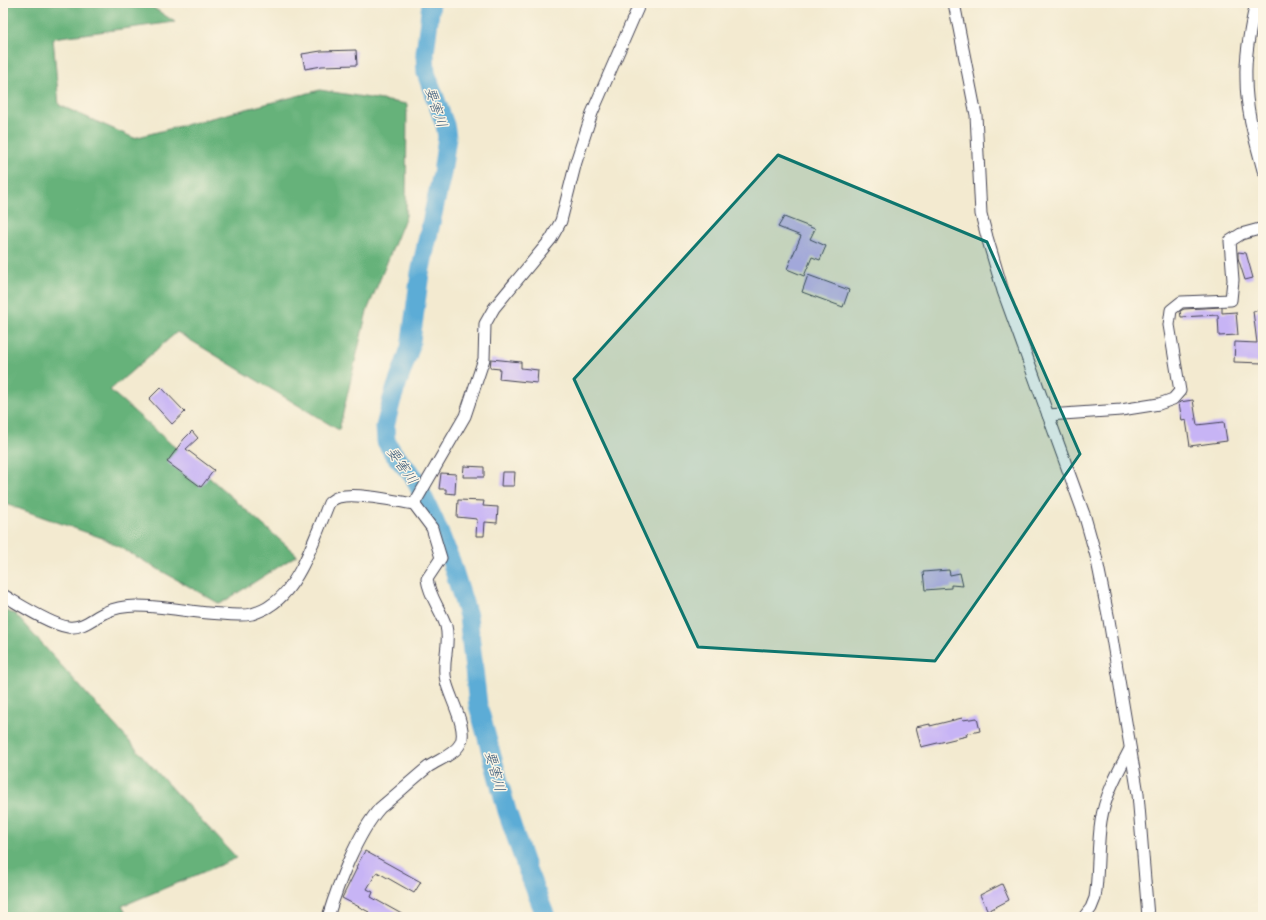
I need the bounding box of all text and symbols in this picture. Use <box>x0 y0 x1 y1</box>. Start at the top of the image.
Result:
water label: 要害川 <box>421 84 453 130</box>
water label: 要害川 <box>383 442 423 488</box>
water label: 要害川 <box>481 748 511 794</box>

